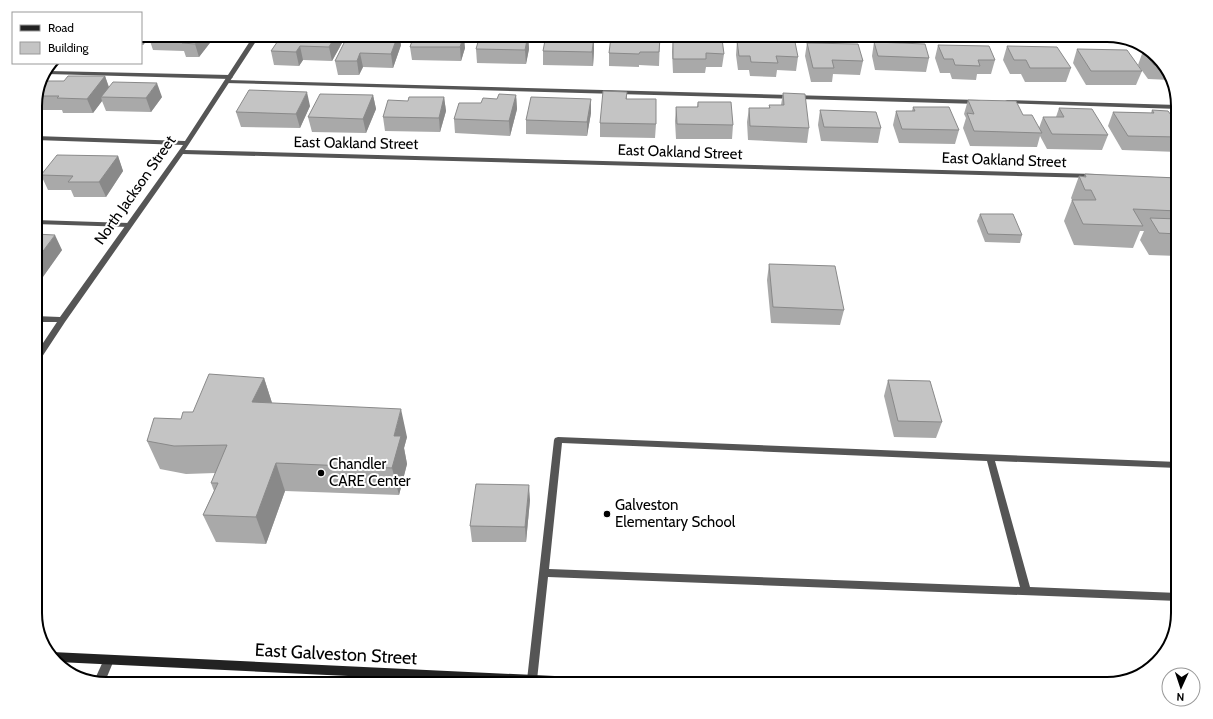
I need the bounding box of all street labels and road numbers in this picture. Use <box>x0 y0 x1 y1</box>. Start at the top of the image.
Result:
street label: North Jackson Street <box>91 132 179 248</box>
street label: East Oakland Street <box>293 133 419 153</box>
street label: East Oakland Street <box>617 141 743 163</box>
street label: East Oakland Street <box>941 149 1067 171</box>
street label: East Galveston Street <box>254 639 418 669</box>

